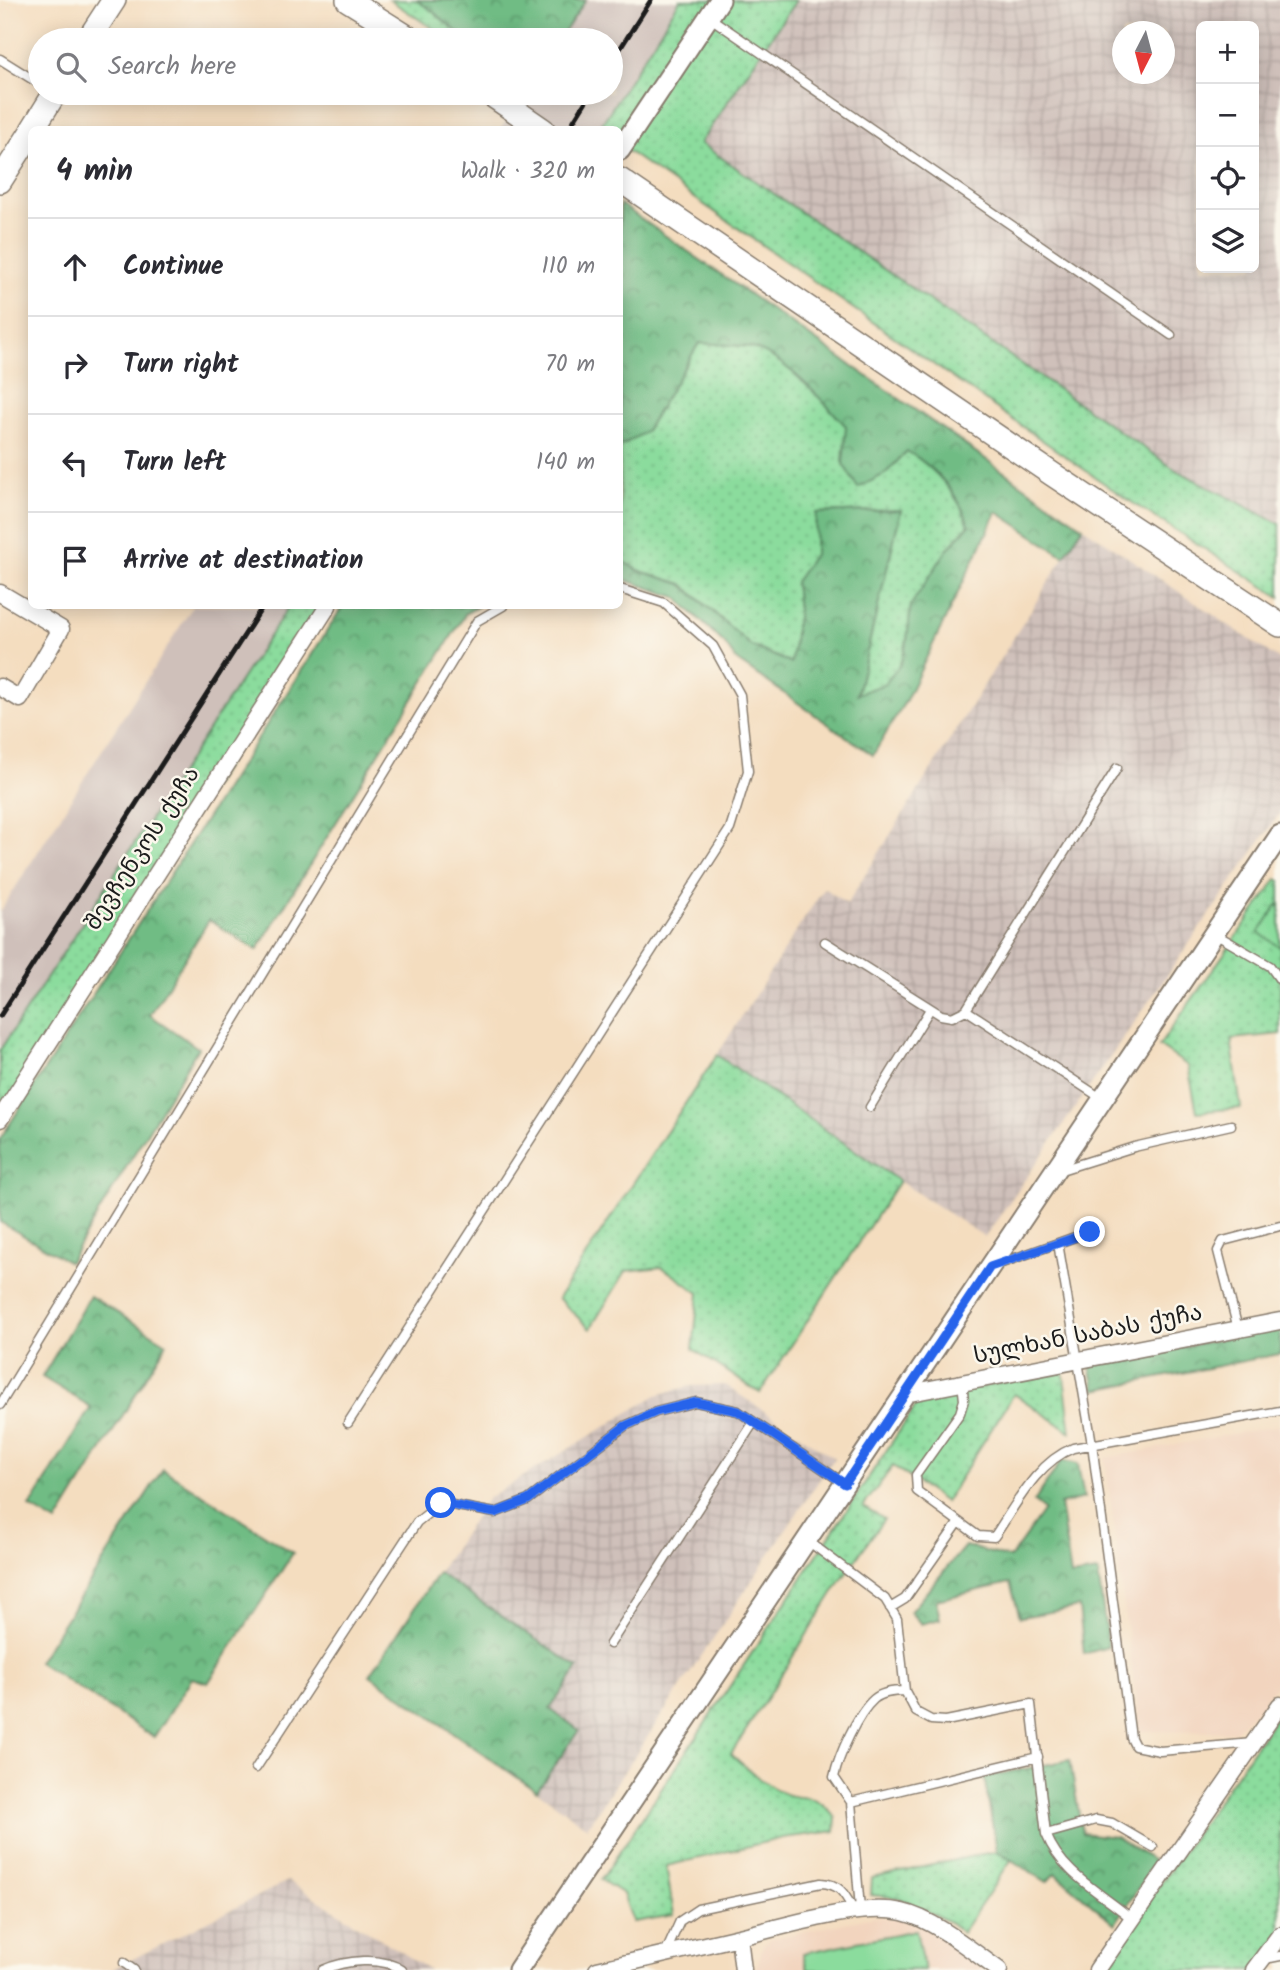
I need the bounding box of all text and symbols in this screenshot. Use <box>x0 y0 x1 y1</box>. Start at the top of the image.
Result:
north arrow <box>1112 21 1175 84</box>
map controls <box>1196 21 1259 273</box>
button: + <box>1196 21 1259 84</box>
search box <box>28 28 623 105</box>
text: Search here <box>108 46 236 88</box>
icon: search <box>52 48 90 86</box>
button: − <box>1196 84 1259 147</box>
button: locate <box>1196 147 1259 210</box>
text: 4 min <box>56 148 133 196</box>
text: Walk · 320 m <box>460 154 595 190</box>
button: layers <box>1196 210 1259 273</box>
text: Continue <box>123 246 224 288</box>
icon: ahead <box>56 248 94 286</box>
text: 110 m <box>542 249 595 285</box>
text: Turn right <box>123 344 239 386</box>
icon: right <box>56 346 94 384</box>
text: 70 m <box>545 347 595 383</box>
text: Turn left <box>123 442 226 484</box>
icon: left <box>56 444 94 482</box>
text: 140 m <box>536 445 595 481</box>
text: Arrive at destination <box>123 540 363 582</box>
icon: arrive <box>56 542 94 580</box>
street label: შევჩენკოს ქუჩა <box>76 760 210 938</box>
route end <box>1074 1216 1105 1247</box>
street label: სულხან საბას ქუჩა <box>971 1295 1205 1375</box>
route start <box>425 1487 456 1518</box>

